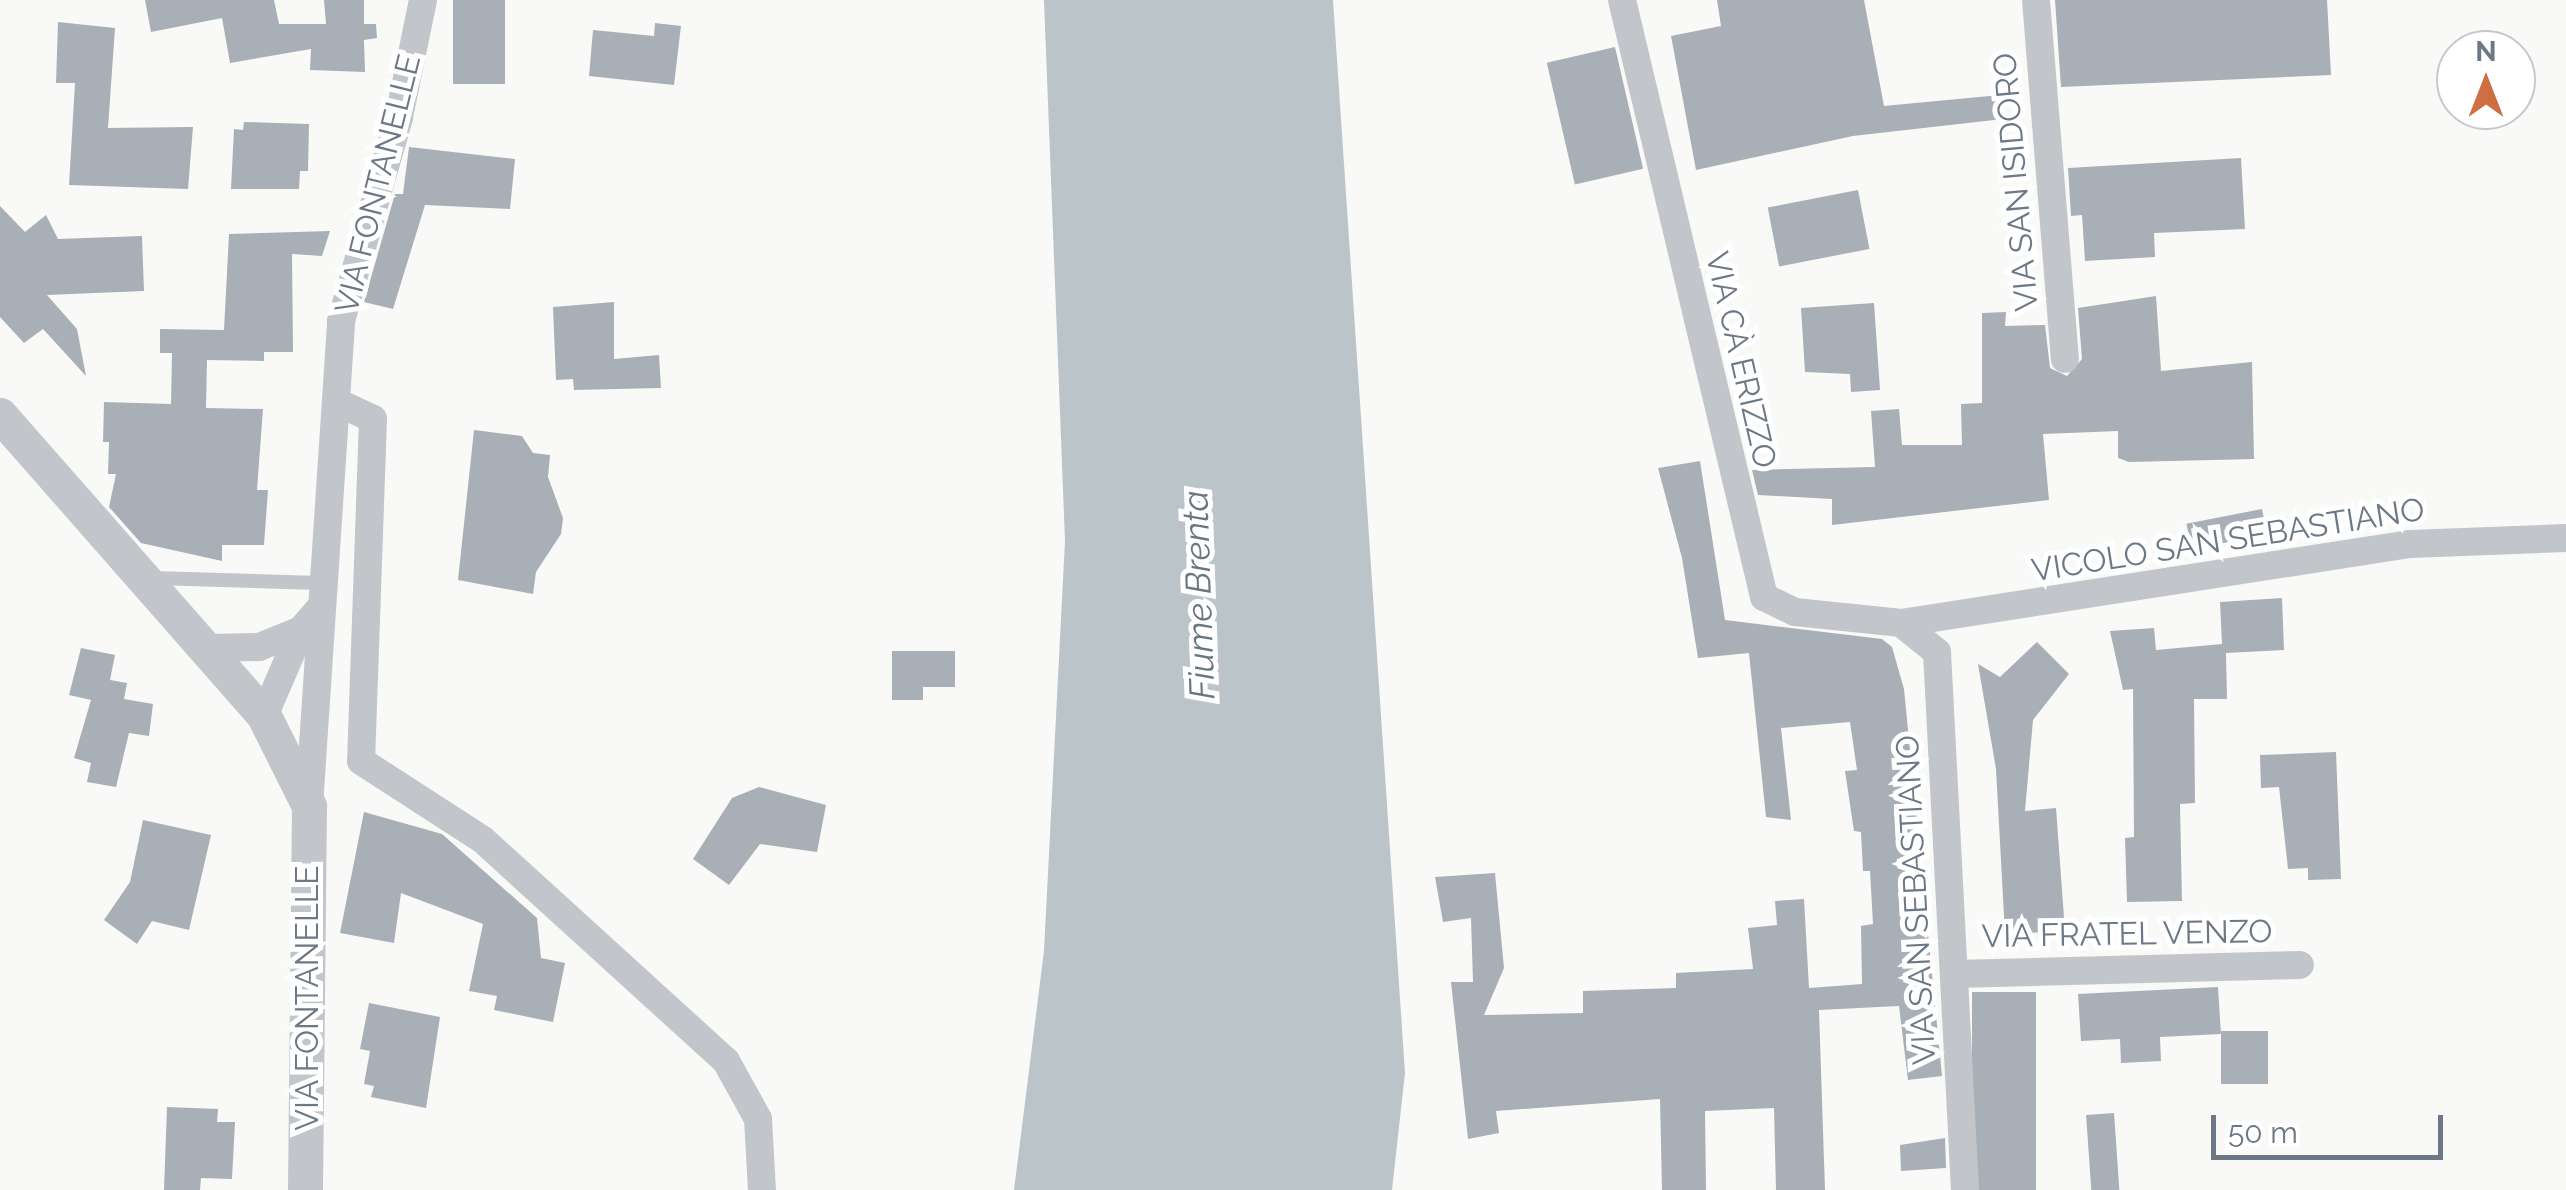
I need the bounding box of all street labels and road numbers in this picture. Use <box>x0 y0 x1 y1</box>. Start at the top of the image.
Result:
street label: VIA FONTANELLE <box>327 50 429 318</box>
street label: VIA SAN ISIDORO <box>1986 51 2046 313</box>
street label: VIA CÀ ERIZZO <box>1697 247 1785 473</box>
street label: VICOLO SAN SEBASTIANO <box>2029 490 2427 590</box>
street label: VIA SAN SEBASTIANO <box>1888 734 1944 1066</box>
street label: VIA FONTANELLE <box>288 865 326 1131</box>
street label: VIA FRATEL VENZO <box>1980 912 2274 956</box>

